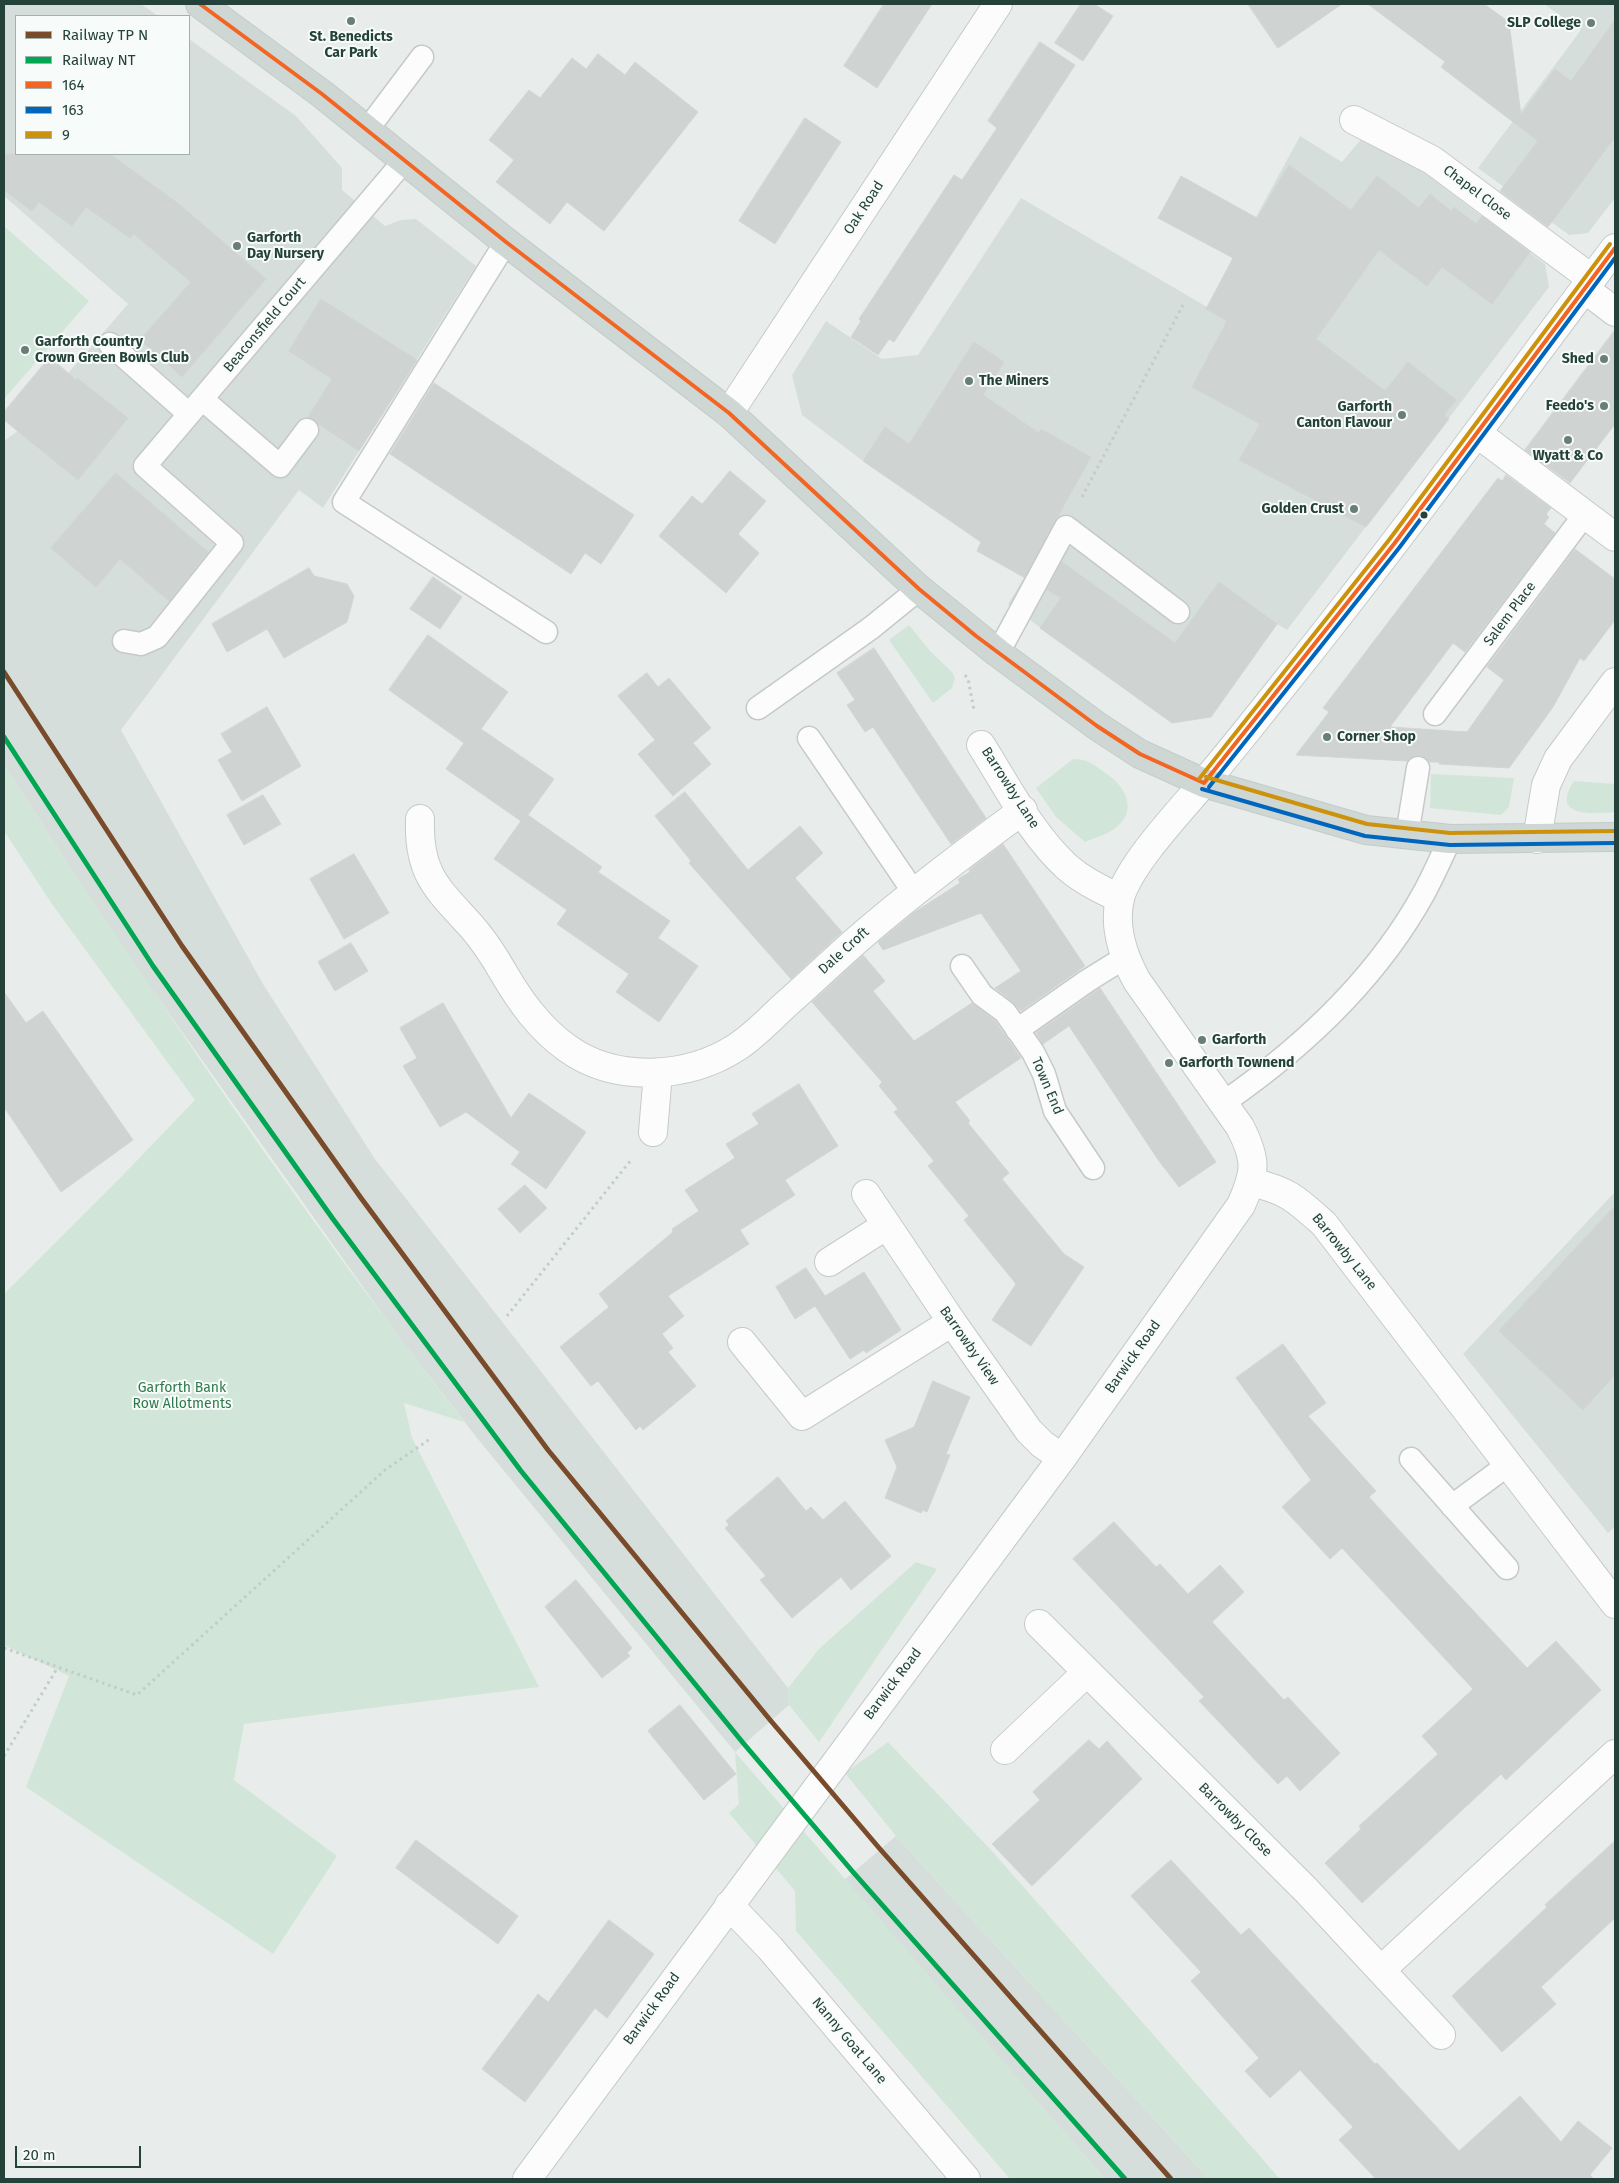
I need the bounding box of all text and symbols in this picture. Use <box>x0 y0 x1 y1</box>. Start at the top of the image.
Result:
legend <box>15 15 190 155</box>
marker: St. Benedicts Car Park <box>345 15 357 27</box>
place label: SLP College <box>1507 15 1581 31</box>
marker: SLP College <box>1585 17 1597 29</box>
text: Railway TP N <box>62 26 148 44</box>
place label: St. Benedicts Car Park <box>309 29 393 62</box>
text: Railway NT <box>62 51 136 69</box>
text: 164 <box>62 76 84 94</box>
text: 163 <box>62 101 84 119</box>
text: 9 <box>62 126 70 144</box>
street label: Chapel Close <box>1439 162 1515 224</box>
street label: Oak Road <box>841 178 887 238</box>
place label: Garforth Day Nursery <box>247 230 324 262</box>
marker: Garforth Day Nursery <box>231 240 243 252</box>
street label: Beaconsfield Court <box>220 274 310 376</box>
place label: Garforth Country Crown Green Bowls Club <box>35 334 189 367</box>
marker: Garforth Country Crown Green Bowls Club <box>19 344 31 356</box>
place label: Shed <box>1562 351 1594 367</box>
marker: Shed <box>1598 353 1610 365</box>
place label: The Miners <box>979 373 1049 389</box>
marker: The Miners <box>963 375 975 387</box>
place label: Feedo's <box>1546 398 1594 414</box>
place label: Garforth Canton Flavour <box>1297 399 1392 432</box>
marker: Feedo's <box>1598 400 1610 412</box>
marker: Garforth Canton Flavour <box>1396 409 1408 421</box>
marker: Wyatt & Co <box>1562 434 1574 446</box>
place label: Wyatt & Co <box>1533 448 1603 464</box>
place label: Golden Crust <box>1262 501 1344 517</box>
marker: Golden Crust <box>1348 503 1360 515</box>
unlabelled marker <box>1419 510 1429 520</box>
street label: Salem Place <box>1480 579 1540 649</box>
place label: Corner Shop <box>1337 729 1416 745</box>
marker: Corner Shop <box>1321 731 1333 743</box>
street label: Barrowby Lane <box>977 744 1043 832</box>
street label: Dale Croft <box>815 924 873 978</box>
place label: Garforth <box>1212 1032 1266 1048</box>
marker: Garforth <box>1196 1034 1208 1046</box>
street label: Town End <box>1027 1055 1067 1117</box>
place label: Garforth Townend <box>1179 1055 1294 1071</box>
marker: Garforth Townend <box>1163 1057 1175 1069</box>
street label: Barrowby Lane <box>1308 1210 1380 1294</box>
street label: Barrowby View <box>935 1303 1003 1389</box>
street label: Barwick Road <box>1102 1317 1164 1397</box>
park label: Garforth Bank Row Allotments <box>133 1380 231 1412</box>
street label: Barwick Road <box>861 1645 925 1723</box>
street label: Barrowby Close <box>1195 1780 1275 1860</box>
street label: Barwick Road <box>620 1970 684 2048</box>
street label: Nanny Goat Lane <box>808 1994 890 2088</box>
scale bar <box>18 2136 144 2168</box>
text: 20 m <box>23 2146 56 2164</box>

